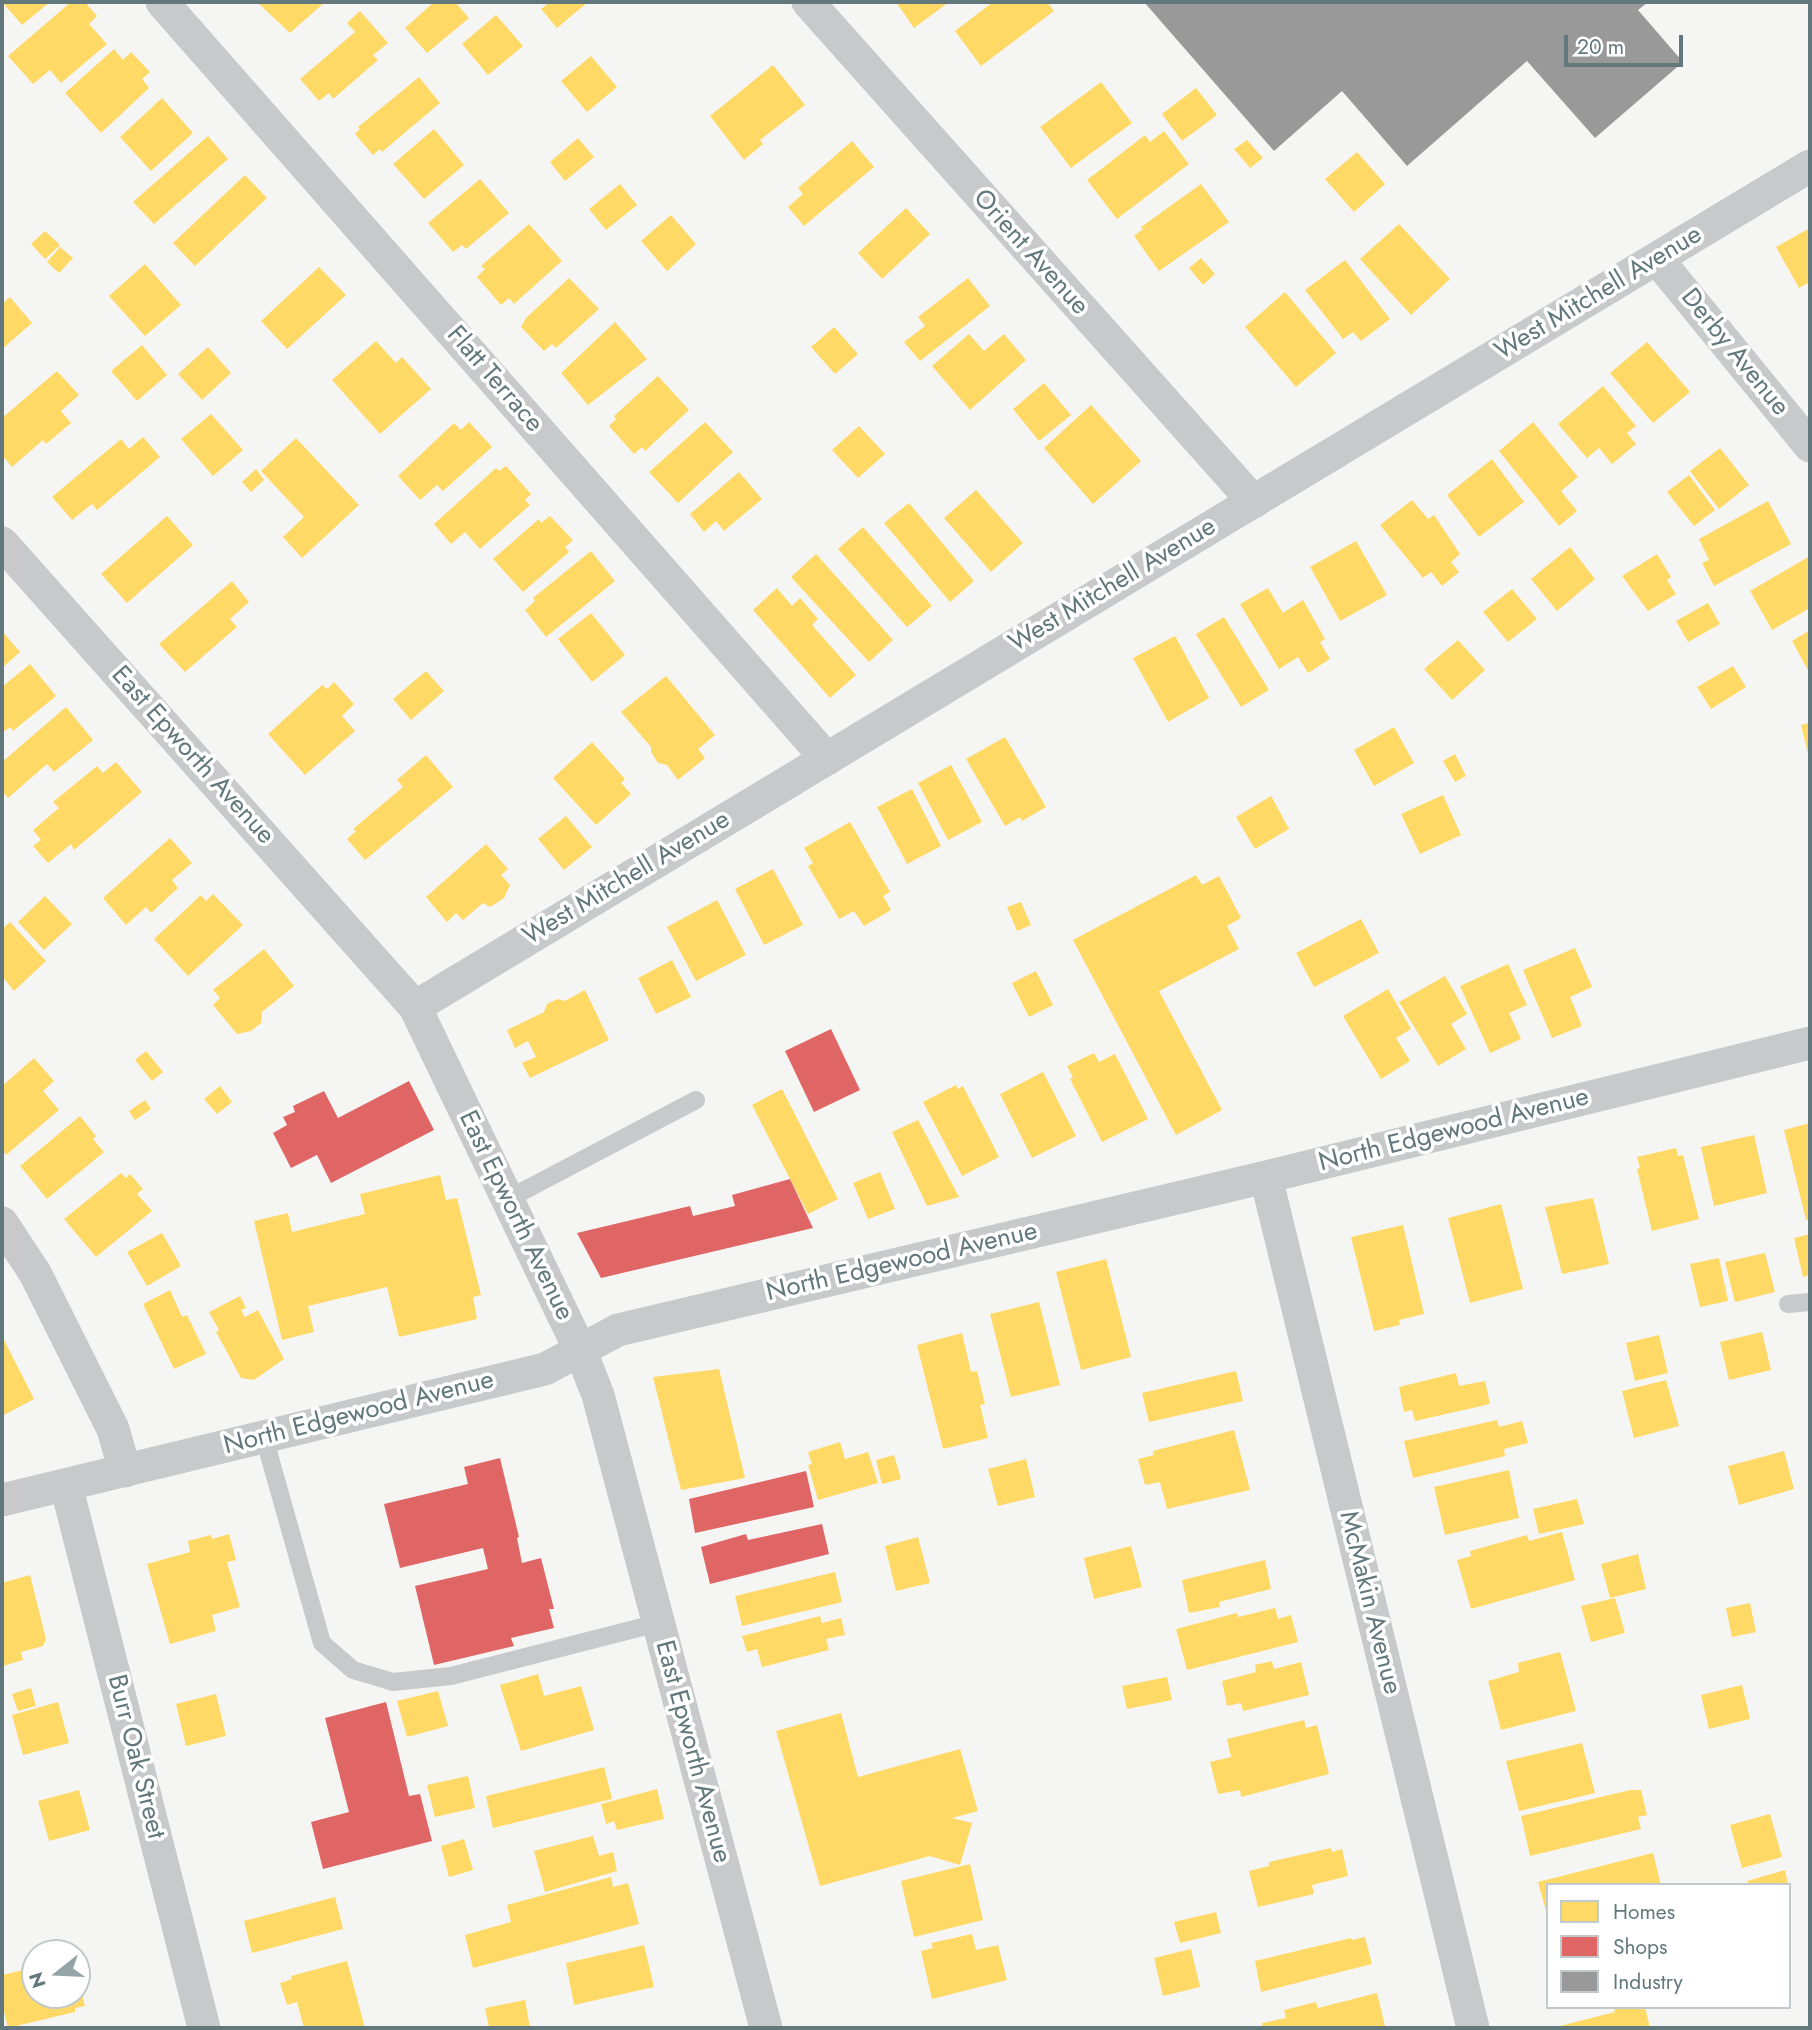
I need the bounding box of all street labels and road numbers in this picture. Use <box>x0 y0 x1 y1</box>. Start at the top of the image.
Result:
street label: Orient Avenue <box>965 184 1095 322</box>
street label: West Mitchell Avenue <box>1490 220 1708 368</box>
street label: Derby Avenue <box>1673 283 1795 423</box>
street label: Flatt Terrace <box>439 320 549 440</box>
street label: West Mitchell Avenue <box>1004 512 1222 660</box>
street label: East Epworth Avenue <box>104 660 280 852</box>
street label: West Mitchell Avenue <box>518 805 736 953</box>
street label: North Edgewood Avenue <box>1316 1082 1592 1180</box>
street label: East Epworth Avenue <box>451 1106 579 1326</box>
street label: North Edgewood Avenue <box>763 1217 1041 1309</box>
street label: North Edgewood Avenue <box>221 1365 497 1463</box>
street label: McMakin Avenue <box>1331 1508 1407 1698</box>
street label: East Epworth Avenue <box>647 1637 737 1867</box>
street label: Burr Oak Street <box>100 1672 170 1842</box>

